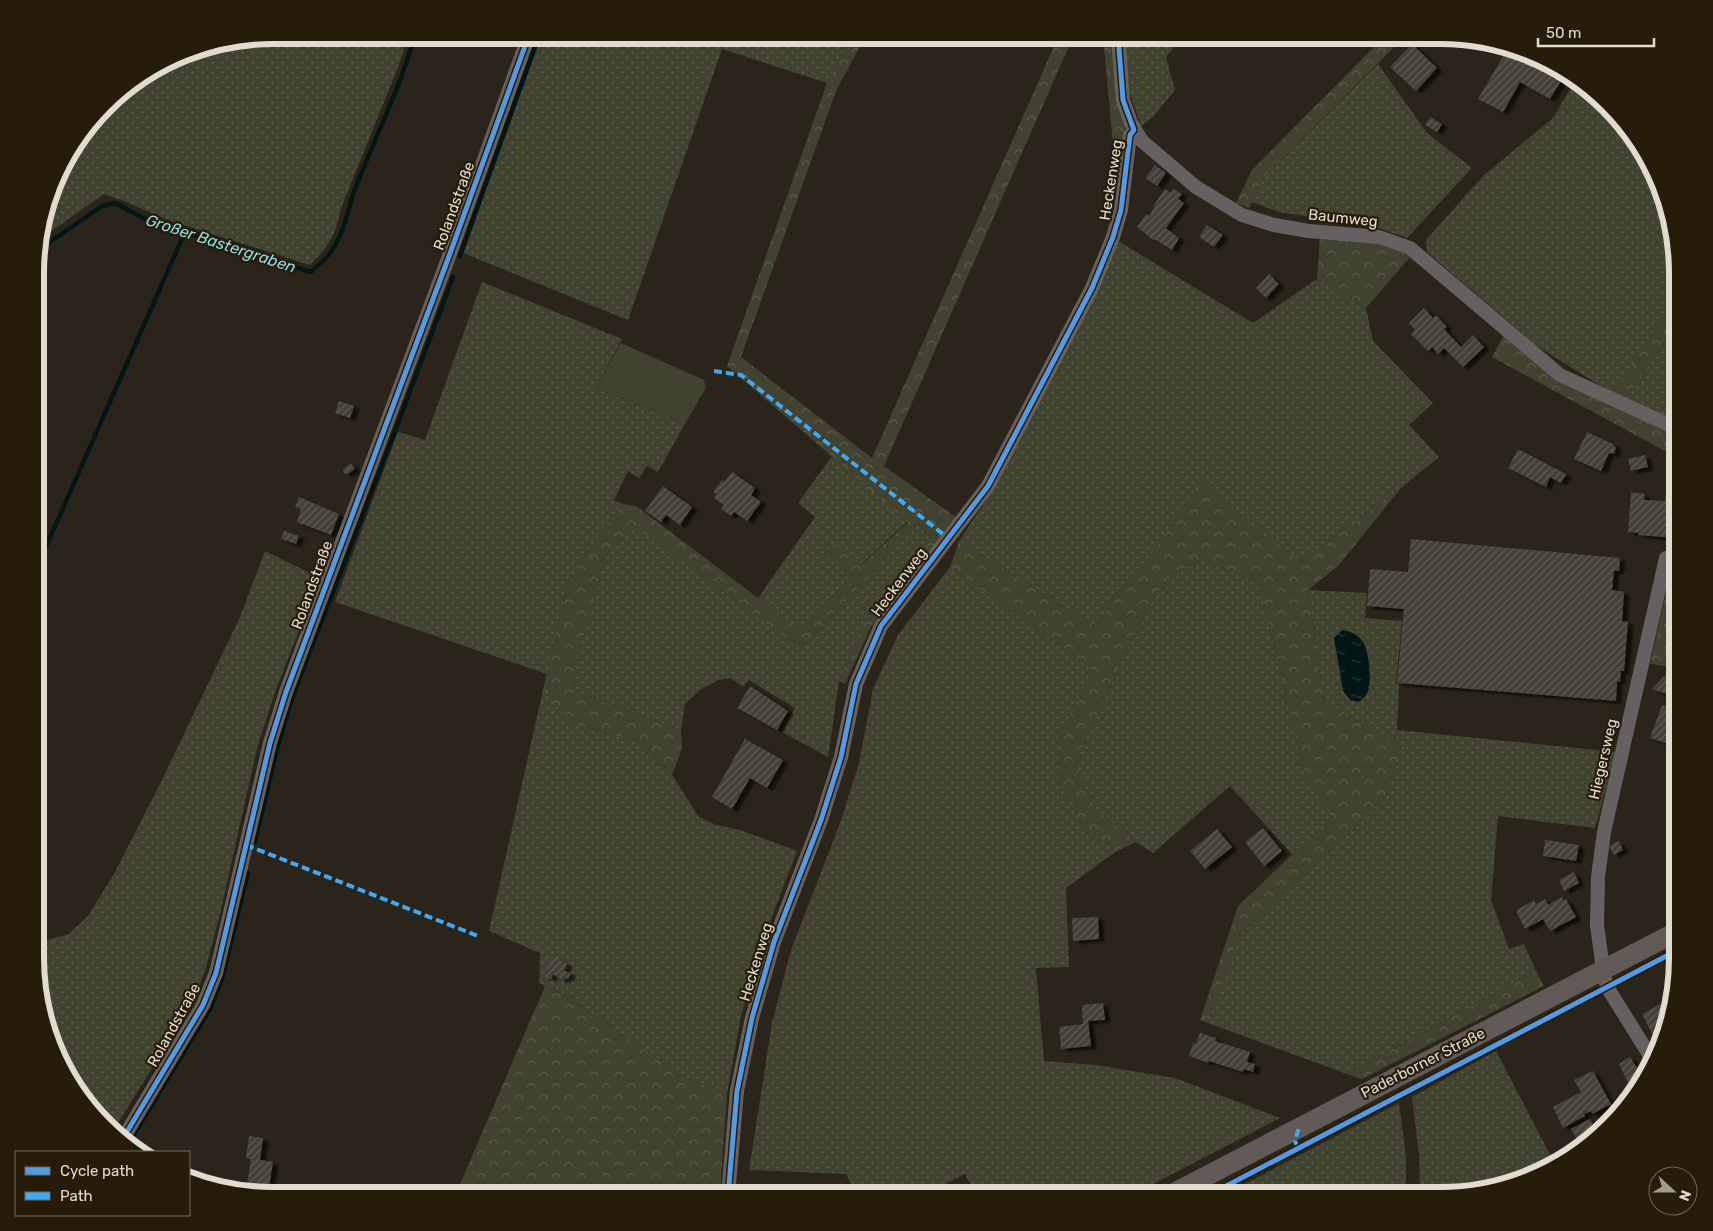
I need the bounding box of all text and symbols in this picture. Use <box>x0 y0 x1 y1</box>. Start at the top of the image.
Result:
scale bar <box>1538 15 1654 47</box>
text: 50 m <box>1546 24 1581 42</box>
street label: Heckenweg <box>1096 138 1126 222</box>
street label: Rolandstraße <box>430 159 478 253</box>
street label: Baumweg <box>1307 205 1379 231</box>
water label: Großer Bastergraben <box>143 210 298 277</box>
street label: Rolandstraße <box>288 538 336 632</box>
street label: Heckenweg <box>867 544 931 620</box>
street label: Hiegersweg <box>1585 717 1621 801</box>
street label: Heckenweg <box>736 920 776 1004</box>
street label: Rolandstraße <box>144 980 204 1070</box>
street label: Paderborner Straße <box>1358 1024 1488 1102</box>
legend <box>15 1151 190 1216</box>
text: Cycle path <box>60 1162 134 1180</box>
north arrow <box>1648 1166 1698 1216</box>
text: Path <box>60 1187 93 1205</box>
text: N <box>1675 1188 1694 1203</box>

